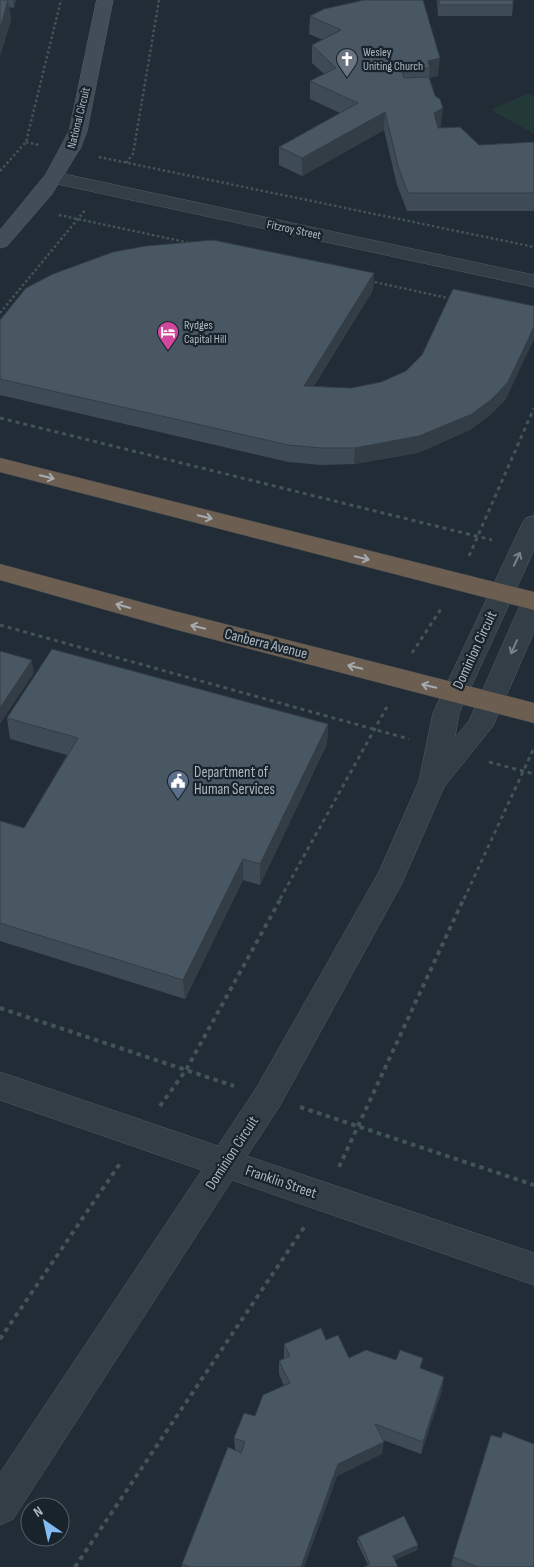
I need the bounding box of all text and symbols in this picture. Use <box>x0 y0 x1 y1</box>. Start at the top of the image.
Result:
place label: Wesley Uniting Church <box>363 45 423 74</box>
church icon: Wesley Uniting Church <box>335 47 359 78</box>
street label: National Circuit <box>64 86 94 150</box>
street label: Fitzroy Street <box>266 217 323 243</box>
place label: Rydges Capital Hill <box>184 318 227 347</box>
hotel icon: Rydges Capital Hill <box>156 320 180 351</box>
one-way arrow <box>39 473 55 482</box>
one-way arrow <box>196 513 212 522</box>
one-way arrow <box>513 552 523 567</box>
one-way arrow <box>354 553 370 563</box>
one-way arrow <box>116 601 132 611</box>
street label: Dominion Circuit <box>449 608 502 692</box>
one-way arrow <box>190 621 206 631</box>
street label: Canberra Avenue <box>223 625 309 663</box>
one-way arrow <box>509 639 519 654</box>
one-way arrow <box>348 662 364 671</box>
one-way arrow <box>422 681 438 690</box>
place label: Department of Human Services <box>194 763 275 799</box>
public building icon: Department of Human Services <box>166 769 190 800</box>
street label: Dominion Circuit <box>201 1112 263 1193</box>
street label: Franklin Street <box>243 1161 319 1203</box>
north arrow <box>20 1497 70 1547</box>
text: N <box>30 1502 46 1521</box>

